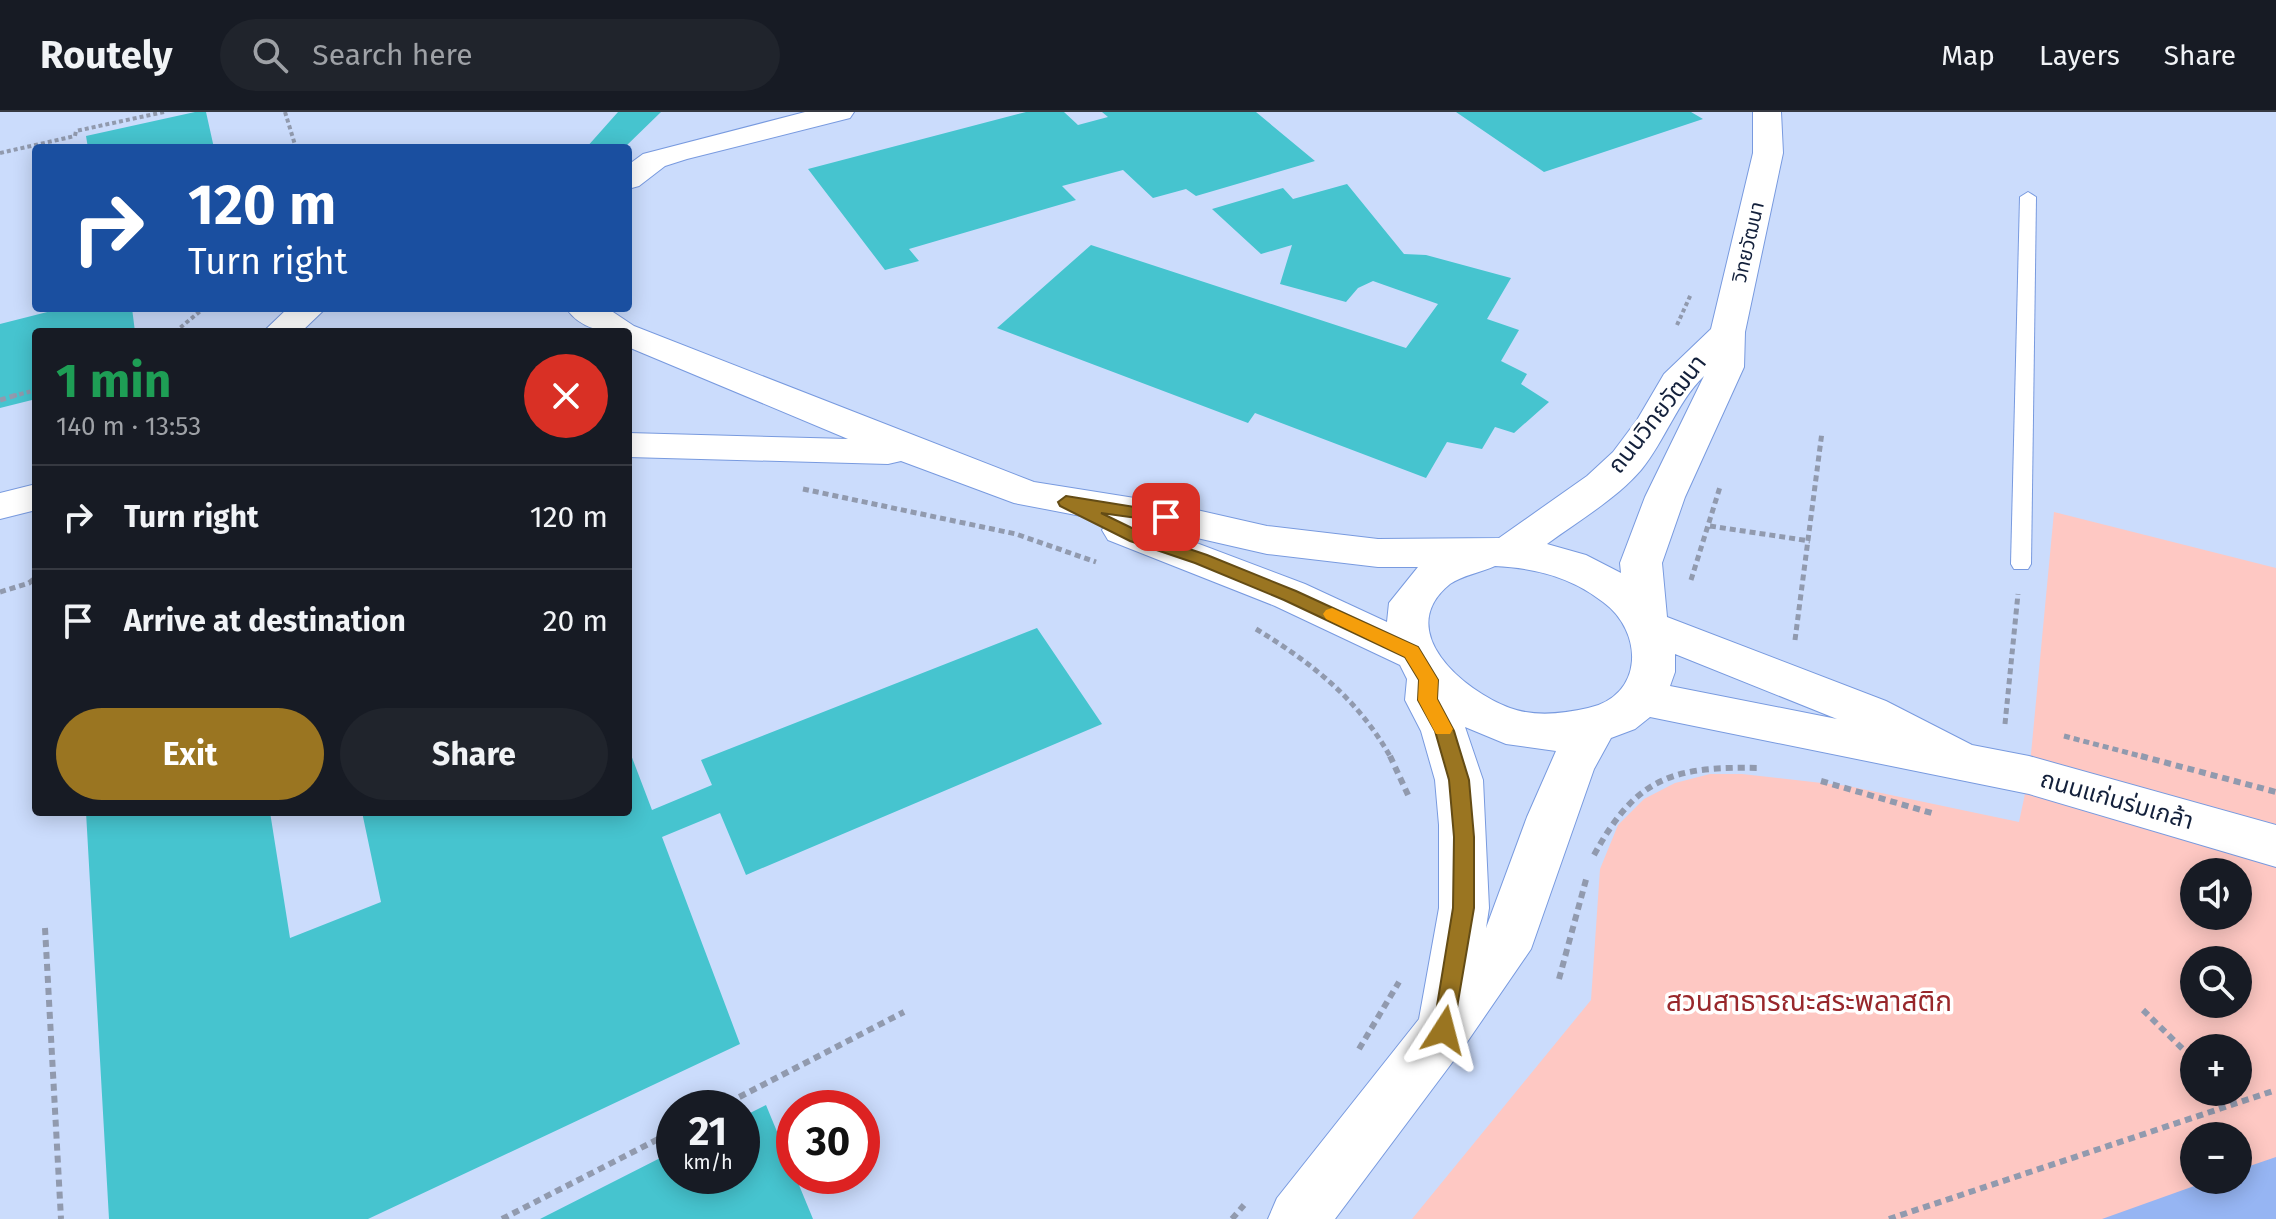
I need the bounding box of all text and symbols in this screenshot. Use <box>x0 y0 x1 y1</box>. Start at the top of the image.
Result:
search box <box>220 19 780 91</box>
text: Routely <box>40 32 172 78</box>
icon: search <box>248 33 292 77</box>
text: Search here <box>312 37 473 73</box>
text: Map <box>1941 39 1995 72</box>
text: Layers <box>2039 39 2120 72</box>
text: Share <box>2164 39 2236 72</box>
text: 120 m <box>188 172 336 239</box>
icon: right <box>56 176 160 280</box>
street label: วิทยวัฒนา <box>1727 199 1769 286</box>
text: Turn right <box>188 240 348 284</box>
street label: ถนนวิทยวัฒนา <box>1602 349 1712 479</box>
text: 1 min <box>56 352 171 410</box>
button: close <box>524 354 608 438</box>
text: 140 m · 13:53 <box>56 411 201 442</box>
pin <box>1132 483 1200 551</box>
icon: right <box>56 495 100 539</box>
icon: arrive <box>1144 495 1188 539</box>
text: Turn right <box>124 499 259 535</box>
text: 120 m <box>530 499 608 535</box>
icon: arrive <box>56 599 100 643</box>
text: Arrive at destination <box>124 603 406 639</box>
text: 20 m <box>543 603 608 639</box>
button: Exit <box>56 708 324 800</box>
button: Share <box>340 708 608 800</box>
street label: ถนนแก่นร่มเกล้า <box>2037 765 2197 835</box>
map controls <box>2180 858 2252 1194</box>
button: sound <box>2180 858 2252 930</box>
button: search <box>2180 946 2252 1018</box>
park label: สวนสาธารณะสระพลาสติก <box>1666 985 1952 1018</box>
position arrow <box>1402 988 1486 1072</box>
button: + <box>2180 1034 2252 1106</box>
speed limit sign: 30 <box>776 1090 880 1194</box>
text: 21 <box>689 1108 727 1156</box>
button: − <box>2180 1122 2252 1194</box>
text: km/h <box>683 1150 733 1174</box>

